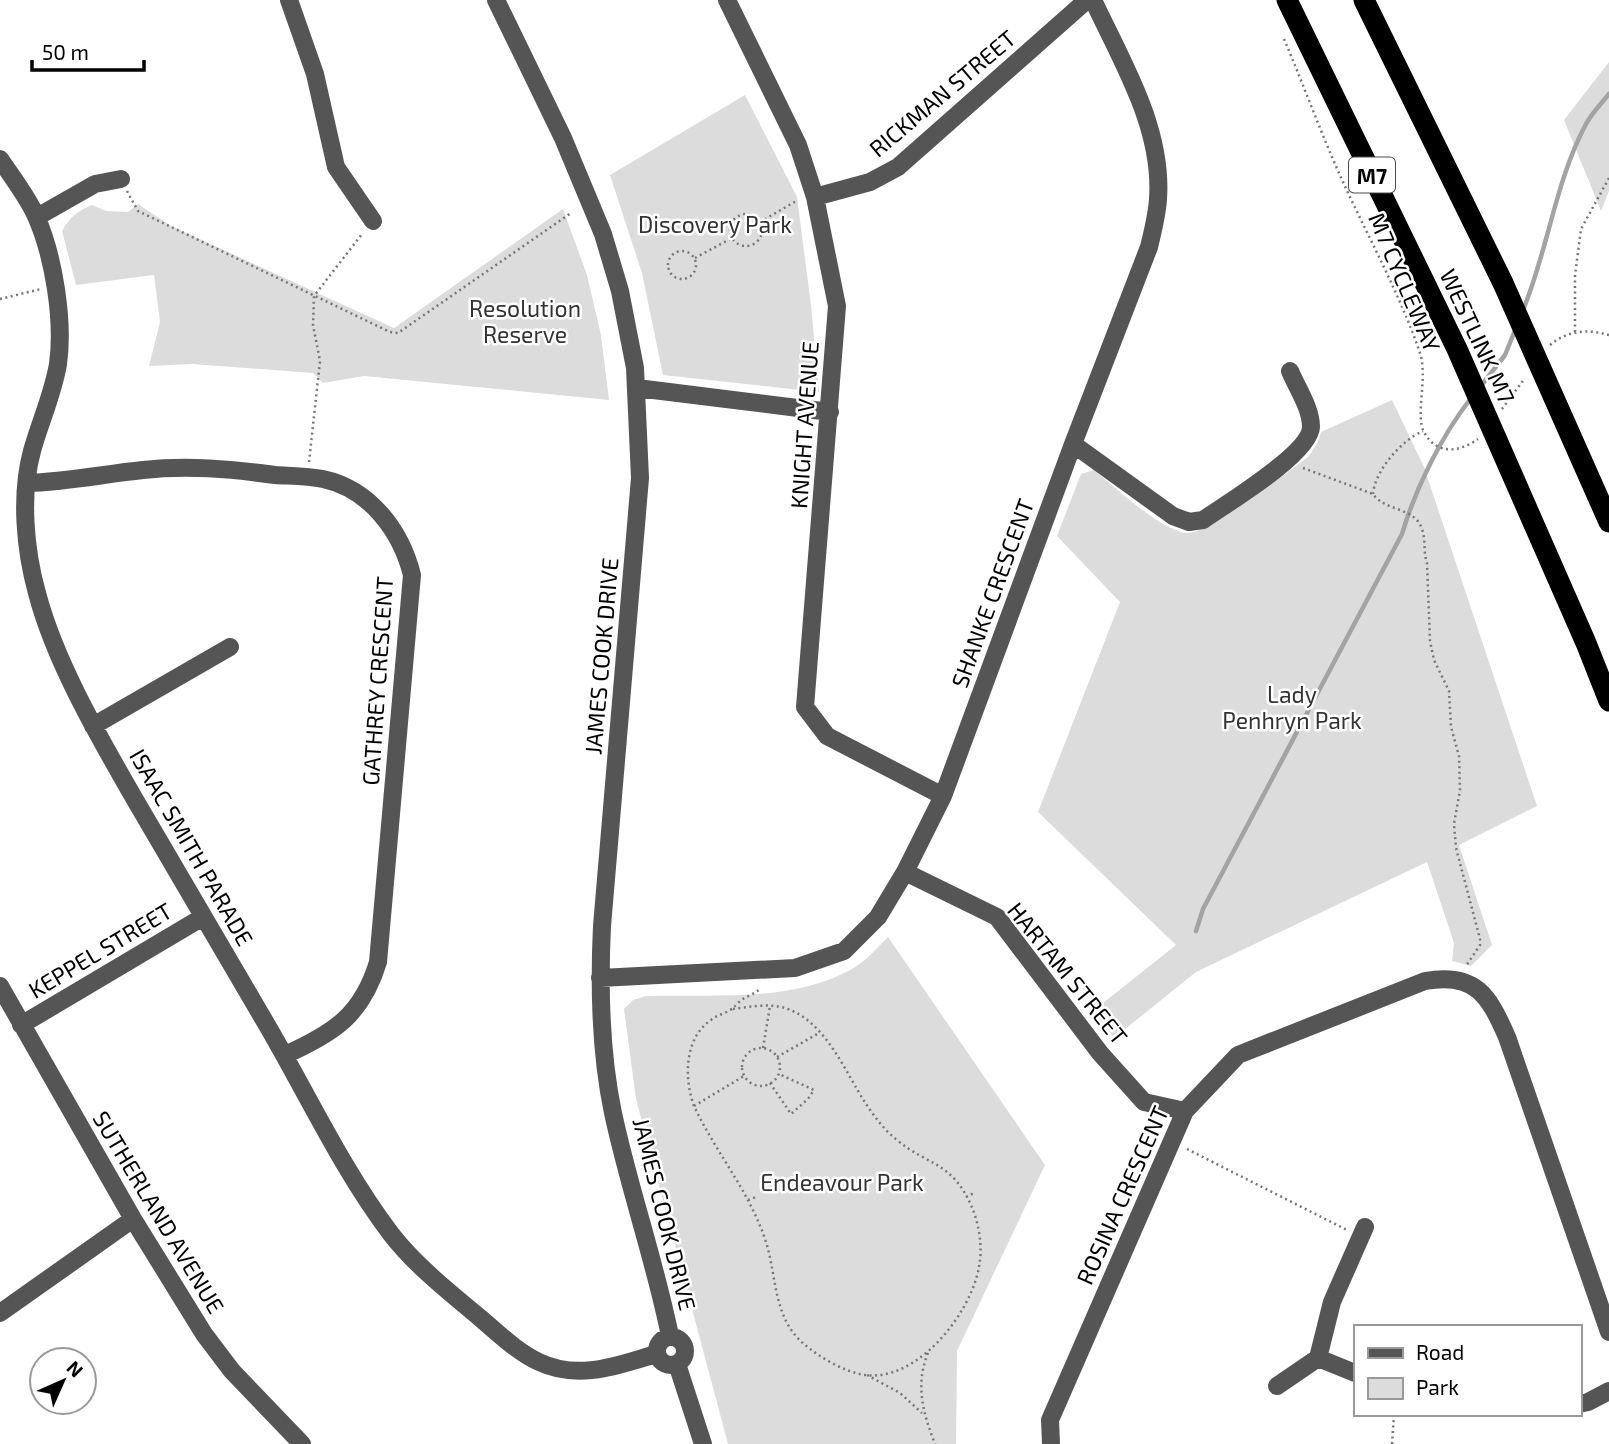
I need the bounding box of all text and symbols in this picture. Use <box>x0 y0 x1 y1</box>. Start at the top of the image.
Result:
street label: RICKMAN STREET <box>863 24 1021 162</box>
scale bar <box>32 28 144 72</box>
text: 50 m <box>42 39 89 64</box>
road number: M7 <box>1349 158 1395 192</box>
street label: M7 CYCLEWAY <box>1363 208 1447 356</box>
park label: Discovery Park <box>638 210 792 238</box>
street label: WESTLINK M7 <box>1435 264 1522 408</box>
park label: Resolution Reserve <box>469 294 581 348</box>
street label: KNIGHT AVENUE <box>784 340 824 510</box>
street label: SHANKE CRESCENT <box>945 495 1039 691</box>
street label: JAMES COOK DRIVE <box>578 556 624 756</box>
street label: GATHREY CRESCENT <box>356 576 398 786</box>
park label: Lady Penhryn Park <box>1222 680 1362 734</box>
street label: ISAAC SMITH PARADE <box>124 744 260 950</box>
street label: KEPPEL STREET <box>23 896 177 1004</box>
street label: HARTAM STREET <box>1002 896 1134 1050</box>
street label: ROSINA CRESCENT <box>1070 1101 1174 1289</box>
street label: SUTHERLAND AVENUE <box>87 1106 231 1318</box>
street label: JAMES COOK DRIVE <box>628 1115 702 1313</box>
park label: Endeavour Park <box>760 1168 924 1196</box>
legend <box>1354 1325 1581 1416</box>
text: Road <box>1416 1339 1464 1364</box>
north arrow <box>28 1346 98 1416</box>
text: N <box>62 1356 88 1382</box>
text: Park <box>1416 1374 1459 1399</box>

